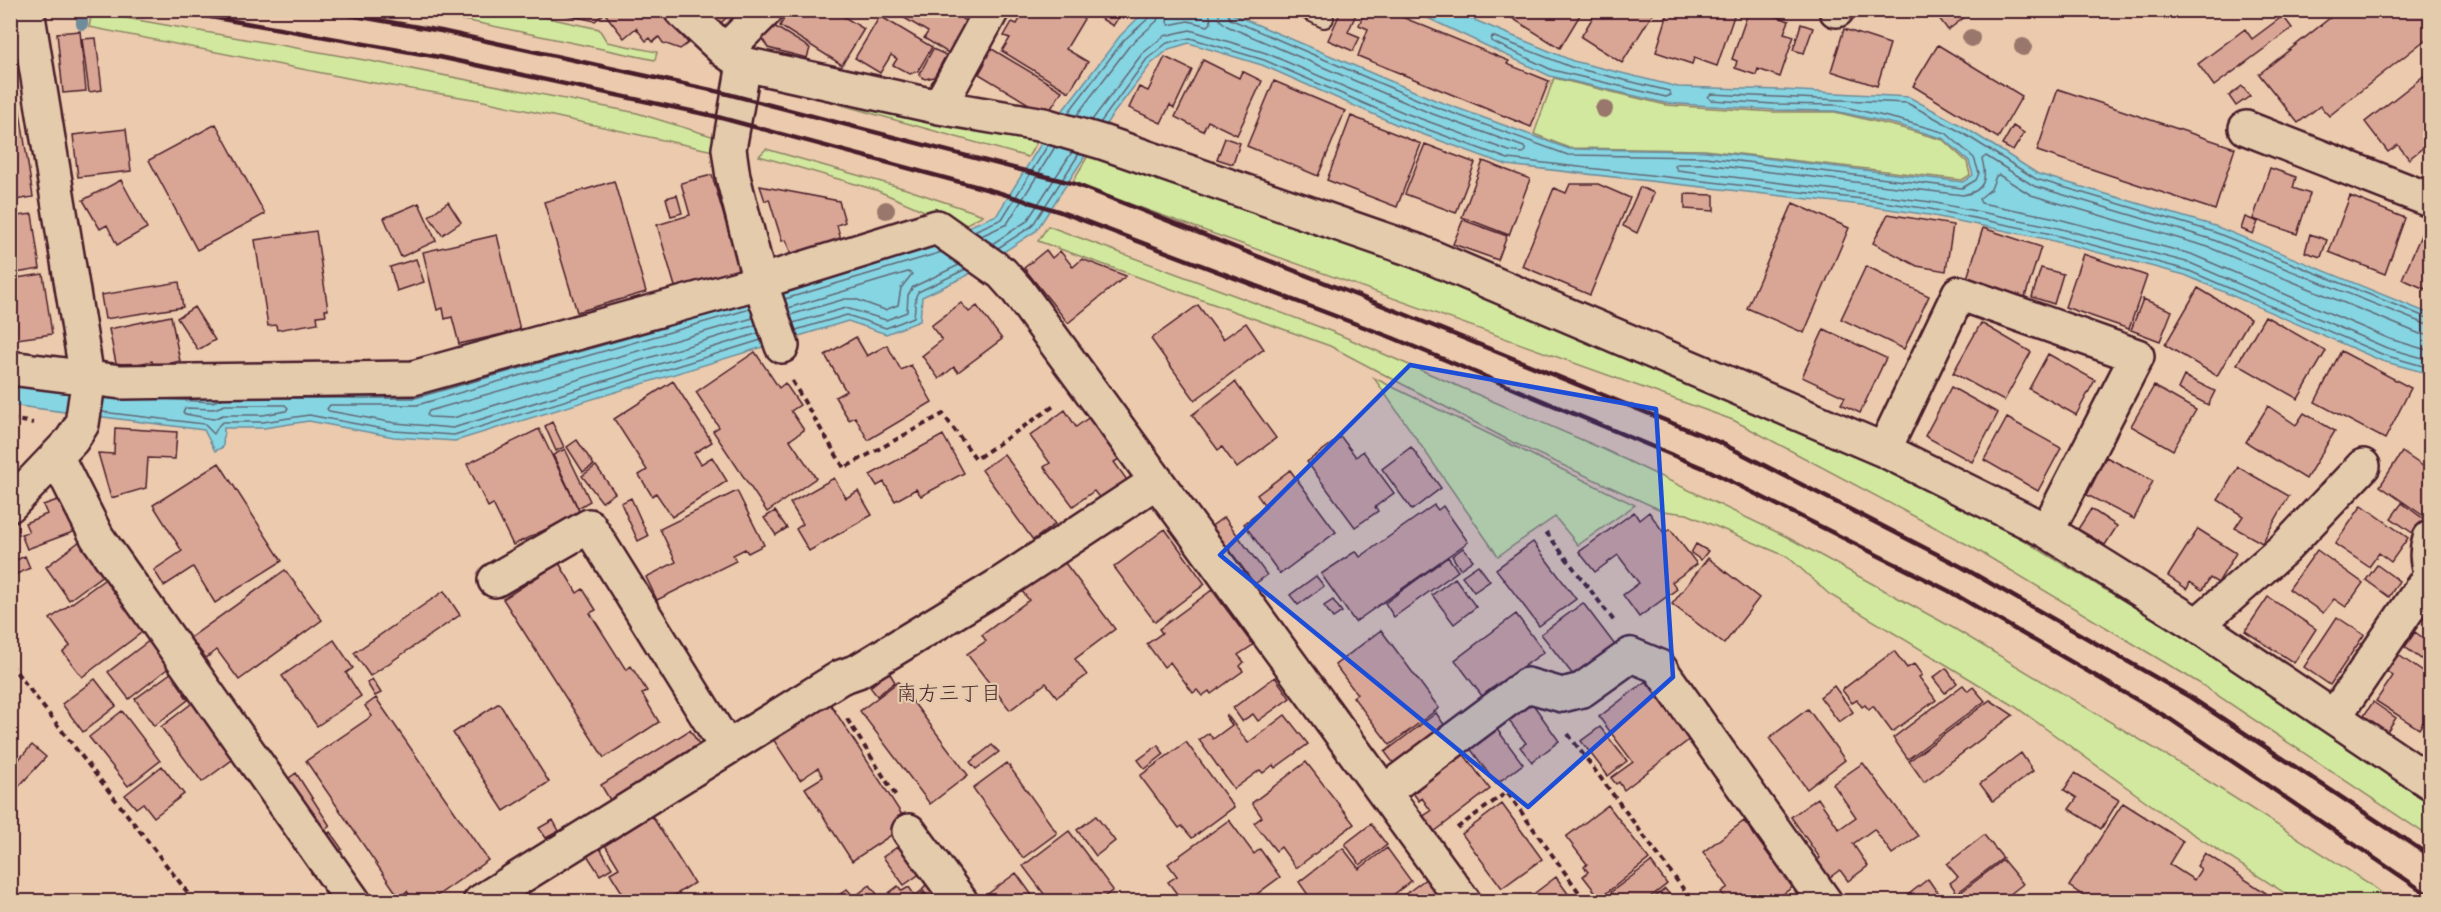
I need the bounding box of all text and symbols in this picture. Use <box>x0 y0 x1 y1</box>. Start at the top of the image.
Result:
district label: 南方三丁目 <box>897 680 1002 705</box>

